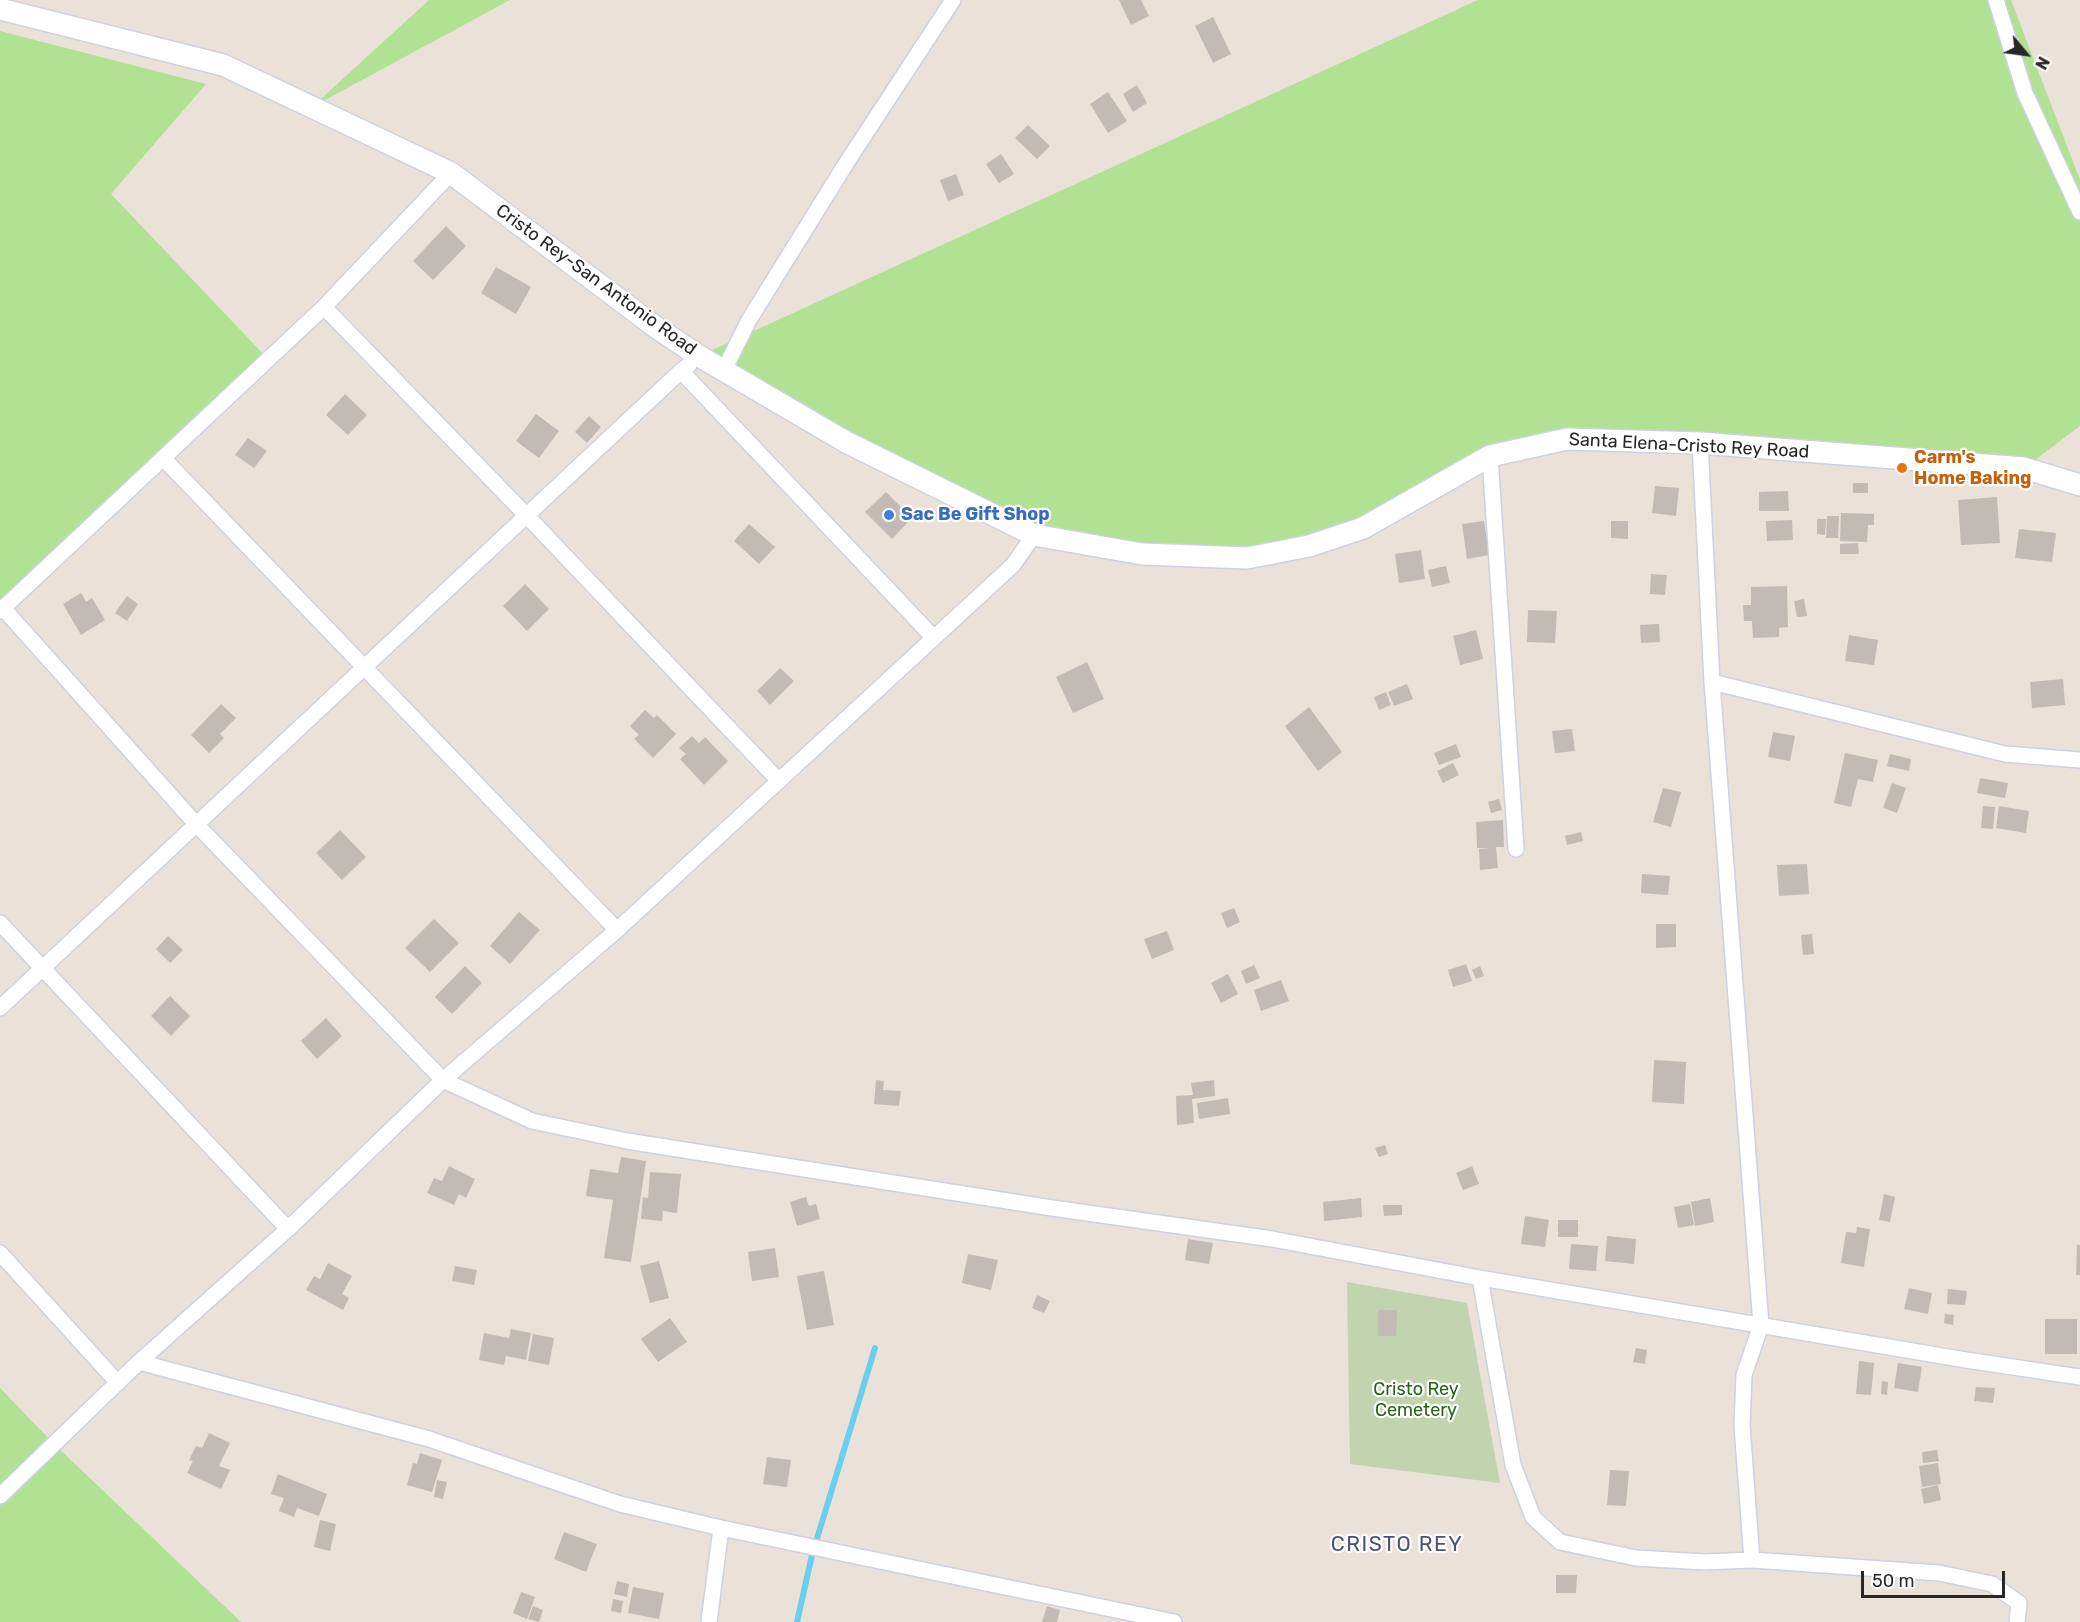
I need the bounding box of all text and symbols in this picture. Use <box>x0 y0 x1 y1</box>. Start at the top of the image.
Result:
north arrow <box>1996 24 2056 84</box>
text: N <box>2031 53 2053 73</box>
street label: Cristo Rey-San Antonio Road <box>491 200 701 360</box>
street label: Santa Elena-Cristo Rey Road <box>1568 429 1810 463</box>
place label: Carm's Home Baking <box>1914 447 2031 490</box>
marker: Carm's Home Baking <box>1895 461 1909 475</box>
place label: Sac Be Gift Shop <box>901 504 1050 526</box>
marker: Sac Be Gift Shop <box>882 508 896 522</box>
park label: Cristo Rey Cemetery <box>1373 1379 1459 1422</box>
district label: CRISTO REY <box>1331 1532 1463 1558</box>
scale bar <box>1864 1559 2008 1597</box>
text: 50 m <box>1872 1570 1915 1592</box>

